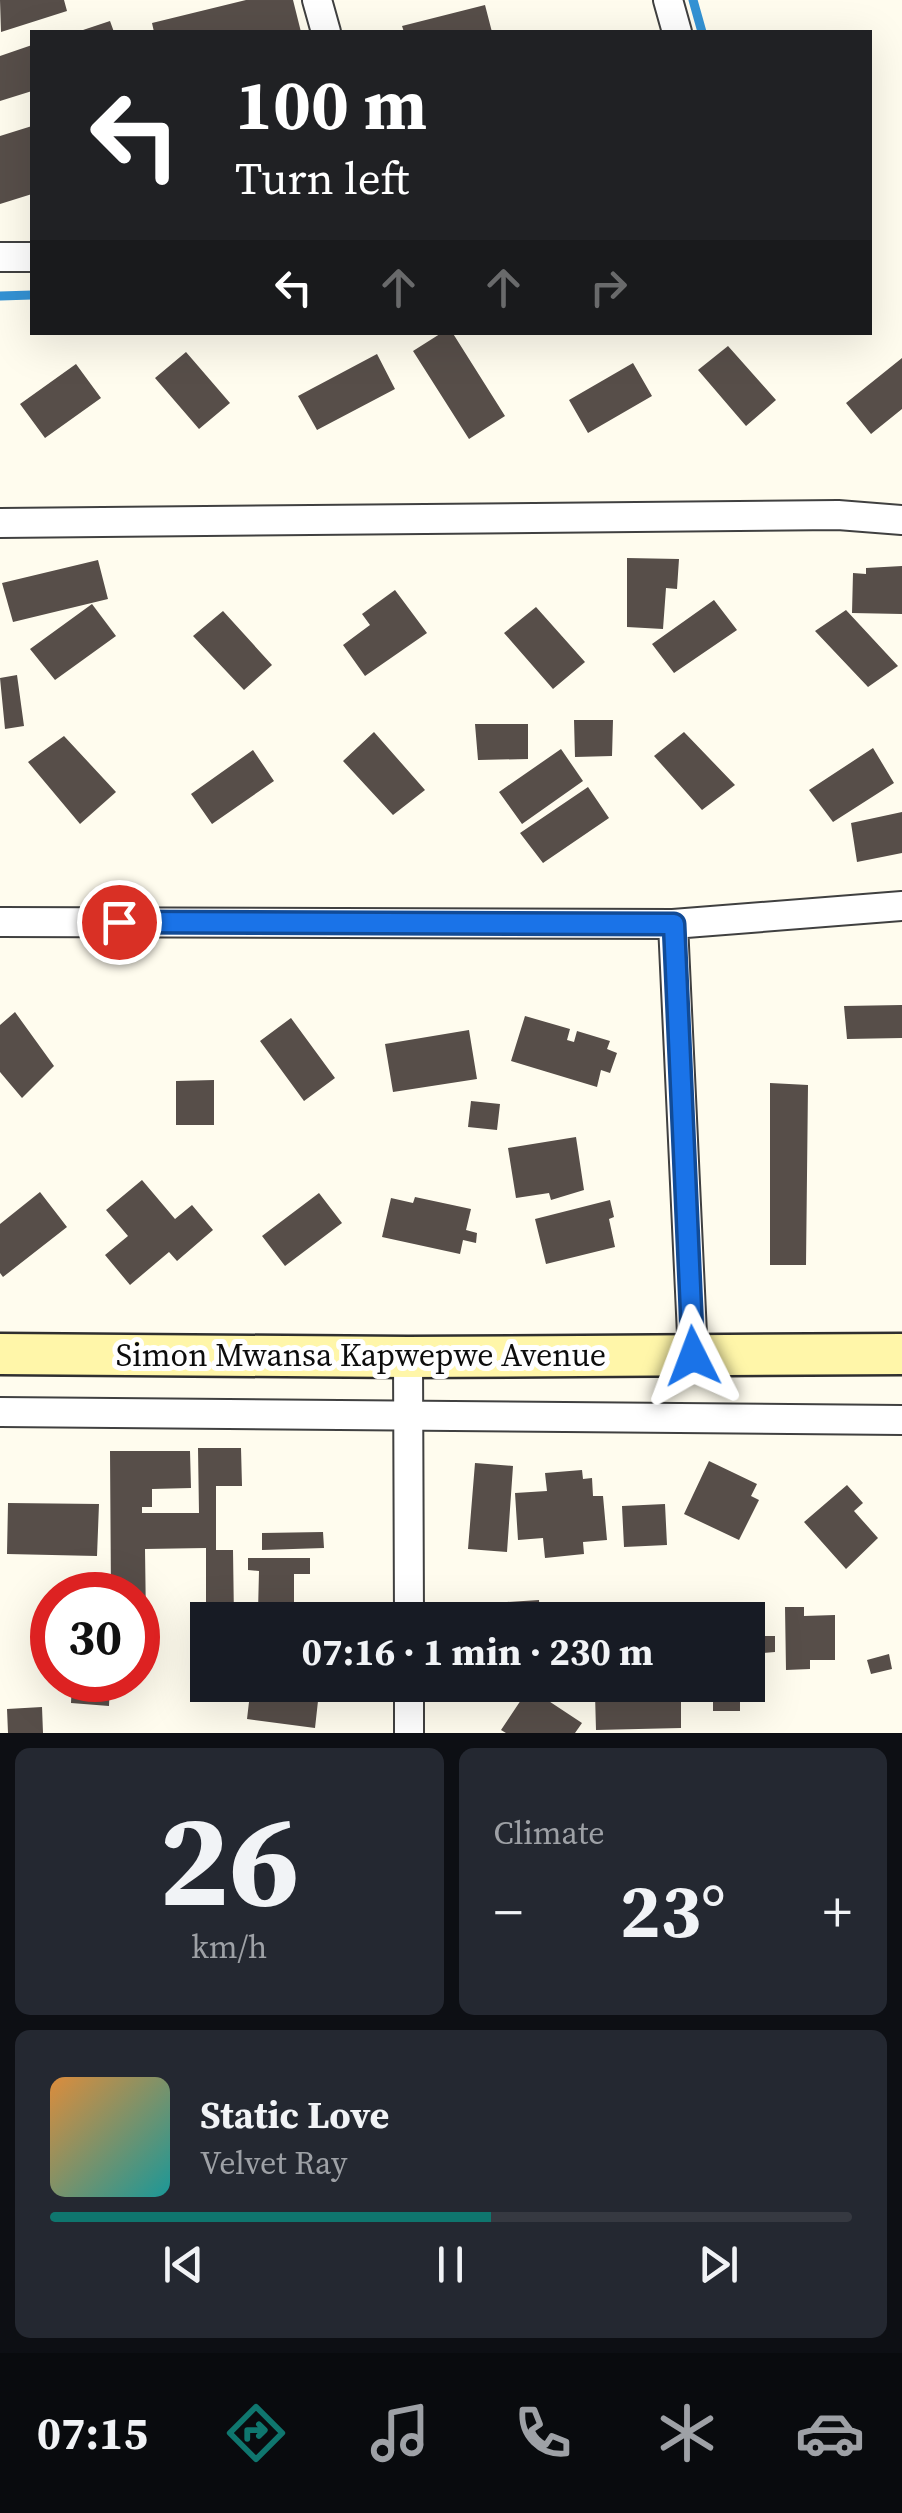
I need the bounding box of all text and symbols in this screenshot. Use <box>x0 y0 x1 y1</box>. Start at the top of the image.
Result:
text: 100 m <box>235 56 427 152</box>
icon: left <box>70 70 200 200</box>
text: Turn left <box>235 147 409 209</box>
icon: left <box>266 260 321 315</box>
icon: ahead <box>371 260 426 315</box>
icon: ahead <box>476 260 531 315</box>
icon: right <box>581 260 636 315</box>
pin <box>77 880 162 965</box>
icon: arrive <box>92 895 147 950</box>
position arrow <box>641 1304 745 1408</box>
street label: Simon Mwansa Kapwepwe Avenue <box>116 1333 606 1377</box>
speed limit sign: 30 <box>30 1572 160 1702</box>
text: 07:16 · 1 min · 230 m <box>301 1626 654 1678</box>
text: 26 <box>159 1770 300 1949</box>
text: Climate <box>494 1811 605 1855</box>
text: 23° <box>620 1859 726 1962</box>
text: − <box>494 1874 523 1949</box>
text: + <box>823 1874 852 1949</box>
text: km/h <box>191 1925 267 1969</box>
text: Static Love <box>200 2089 389 2141</box>
text: Velvet Ray <box>200 2141 347 2185</box>
icon: previous <box>156 2237 211 2292</box>
icon: pause <box>423 2237 478 2292</box>
icon: next <box>691 2237 746 2292</box>
icon: directions <box>221 2398 291 2468</box>
icon: music <box>365 2398 435 2468</box>
icon: phone <box>508 2398 578 2468</box>
icon: climate <box>652 2398 722 2468</box>
icon: car <box>795 2398 865 2468</box>
text: 07:15 <box>37 2402 148 2464</box>

